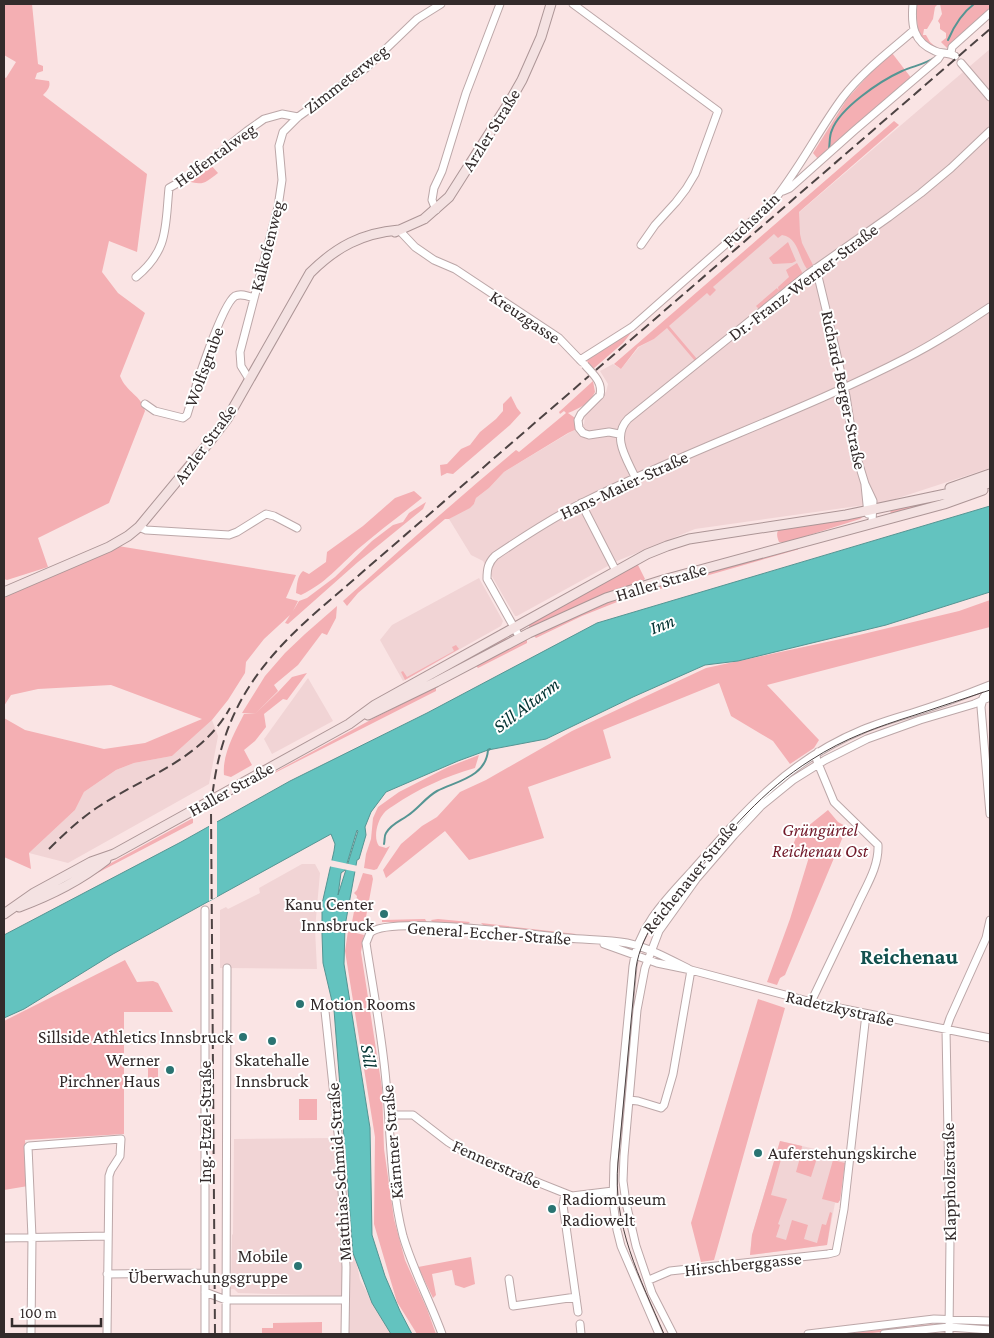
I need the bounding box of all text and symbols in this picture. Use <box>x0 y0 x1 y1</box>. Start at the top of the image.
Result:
street label: Zimmeterweg <box>300 40 392 118</box>
street label: Arzler Straße <box>458 85 524 175</box>
street label: Helfentalweg <box>170 119 260 191</box>
street label: Fuchsrain <box>719 188 784 252</box>
street label: Kalkofenweg <box>246 198 288 294</box>
street label: Dr.-Franz-Werner-Straße <box>724 219 882 345</box>
street label: Kreuzgasse <box>486 286 564 348</box>
street label: Richard-Berger-Straße <box>817 309 871 471</box>
street label: Wolfsgrube <box>180 324 228 410</box>
street label: Arzler Straße <box>169 400 241 488</box>
street label: Hans-Maier-Straße <box>557 447 691 523</box>
street label: Haller Straße <box>613 559 709 605</box>
water label: Inn <box>647 610 677 638</box>
water label: Sill Altarm <box>489 673 563 737</box>
street label: Haller Straße <box>185 757 277 821</box>
street label: Reichenauer Straße <box>638 817 742 937</box>
park label: Grüngürtel Reichenau Ost <box>772 820 869 861</box>
place label: Kanu Center Innsbruck <box>285 894 375 935</box>
marker: Kanu Center Innsbruck <box>378 908 390 920</box>
street label: General-Eccher-Straße <box>406 917 572 949</box>
district label: Reichenau <box>860 944 959 969</box>
street label: Radetzkystraße <box>784 986 896 1030</box>
place label: Motion Rooms <box>310 994 416 1014</box>
marker: Motion Rooms <box>294 998 306 1010</box>
place label: Sillside Athletics Innsbruck <box>38 1027 233 1047</box>
marker: Sillside Athletics Innsbruck <box>237 1031 249 1043</box>
marker: Skatehalle Innsbruck <box>266 1035 278 1047</box>
water label: Sill <box>357 1043 381 1070</box>
place label: Werner Pirchner Haus <box>59 1050 161 1091</box>
place label: Skatehalle Innsbruck <box>235 1050 309 1091</box>
street label: Ing.-Etzel-Straße <box>195 1061 215 1183</box>
marker: Werner Pirchner Haus <box>164 1064 176 1076</box>
street label: Matthias-Schmid-Straße <box>323 1082 355 1262</box>
street label: Kärntner Straße <box>377 1084 407 1200</box>
street label: Klappholzstraße <box>938 1122 960 1241</box>
street label: Fennerstraße <box>449 1135 545 1193</box>
place label: Auferstehungskirche <box>768 1143 917 1163</box>
marker: Auferstehungskirche <box>752 1147 764 1159</box>
place label: Radiomuseum Radiowelt <box>562 1189 667 1230</box>
marker: Radiomuseum Radiowelt <box>546 1203 558 1215</box>
place label: Mobile Überwachungsgruppe <box>128 1246 288 1287</box>
street label: Hirschberggasse <box>683 1248 803 1280</box>
marker: Mobile Überwachungsgruppe <box>292 1260 304 1272</box>
scale bar <box>12 1296 101 1328</box>
text: 100 m <box>20 1305 57 1321</box>

